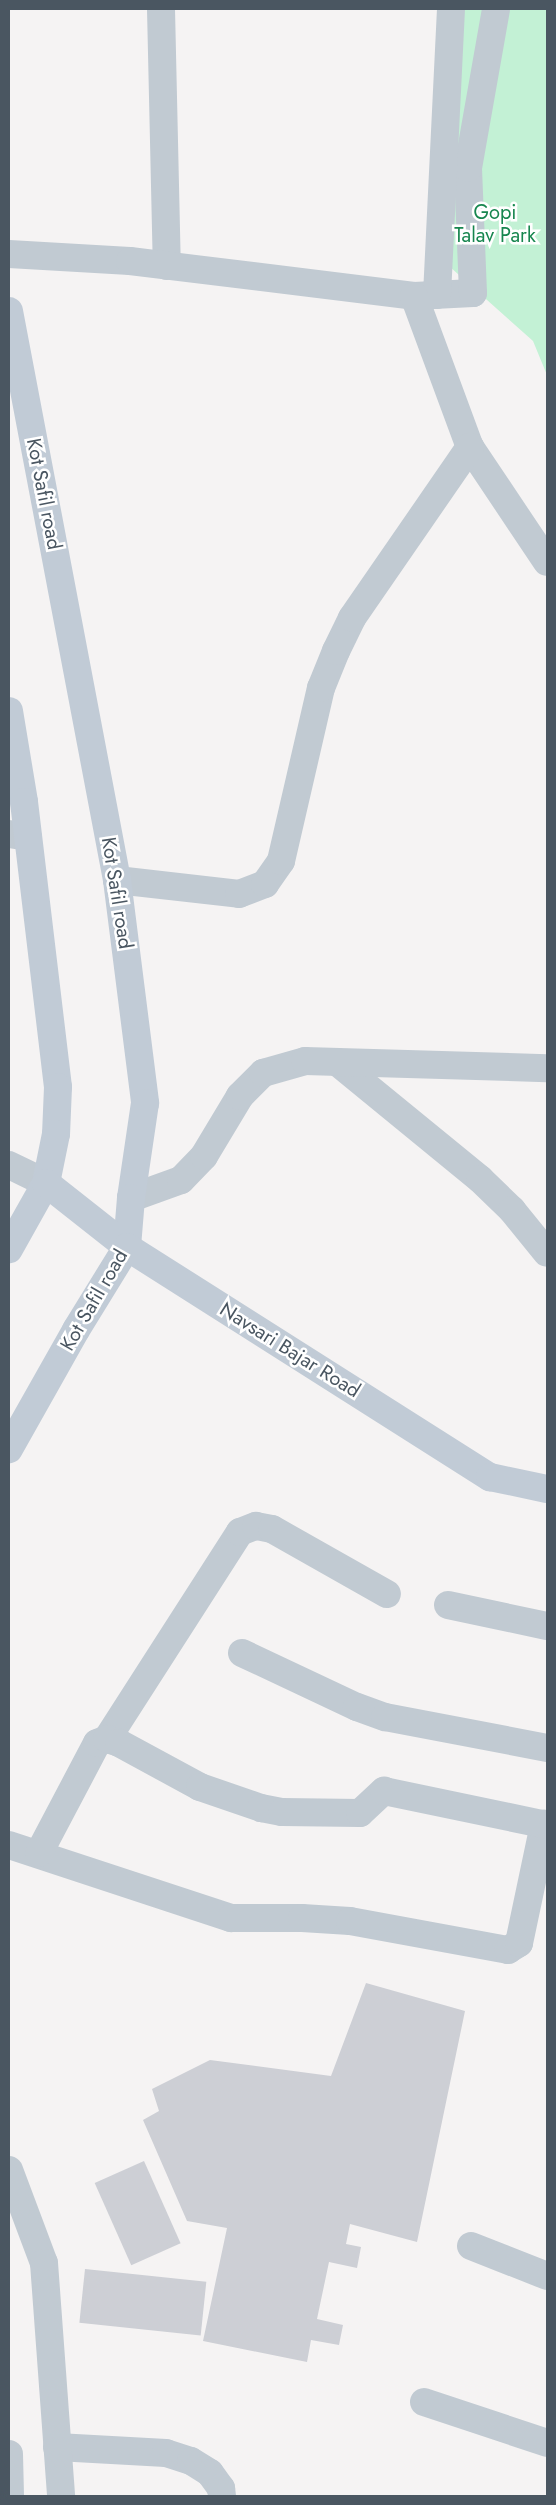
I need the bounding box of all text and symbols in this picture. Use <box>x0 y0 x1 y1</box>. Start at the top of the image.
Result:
park label: Gopi Talav Park <box>454 200 536 247</box>
street label: Kot Safil road <box>21 436 67 552</box>
street label: Kot Safil road <box>96 835 138 951</box>
street label: Kot Safil road <box>55 1245 133 1355</box>
street label: Navsari Bajar Road <box>215 1297 365 1403</box>

